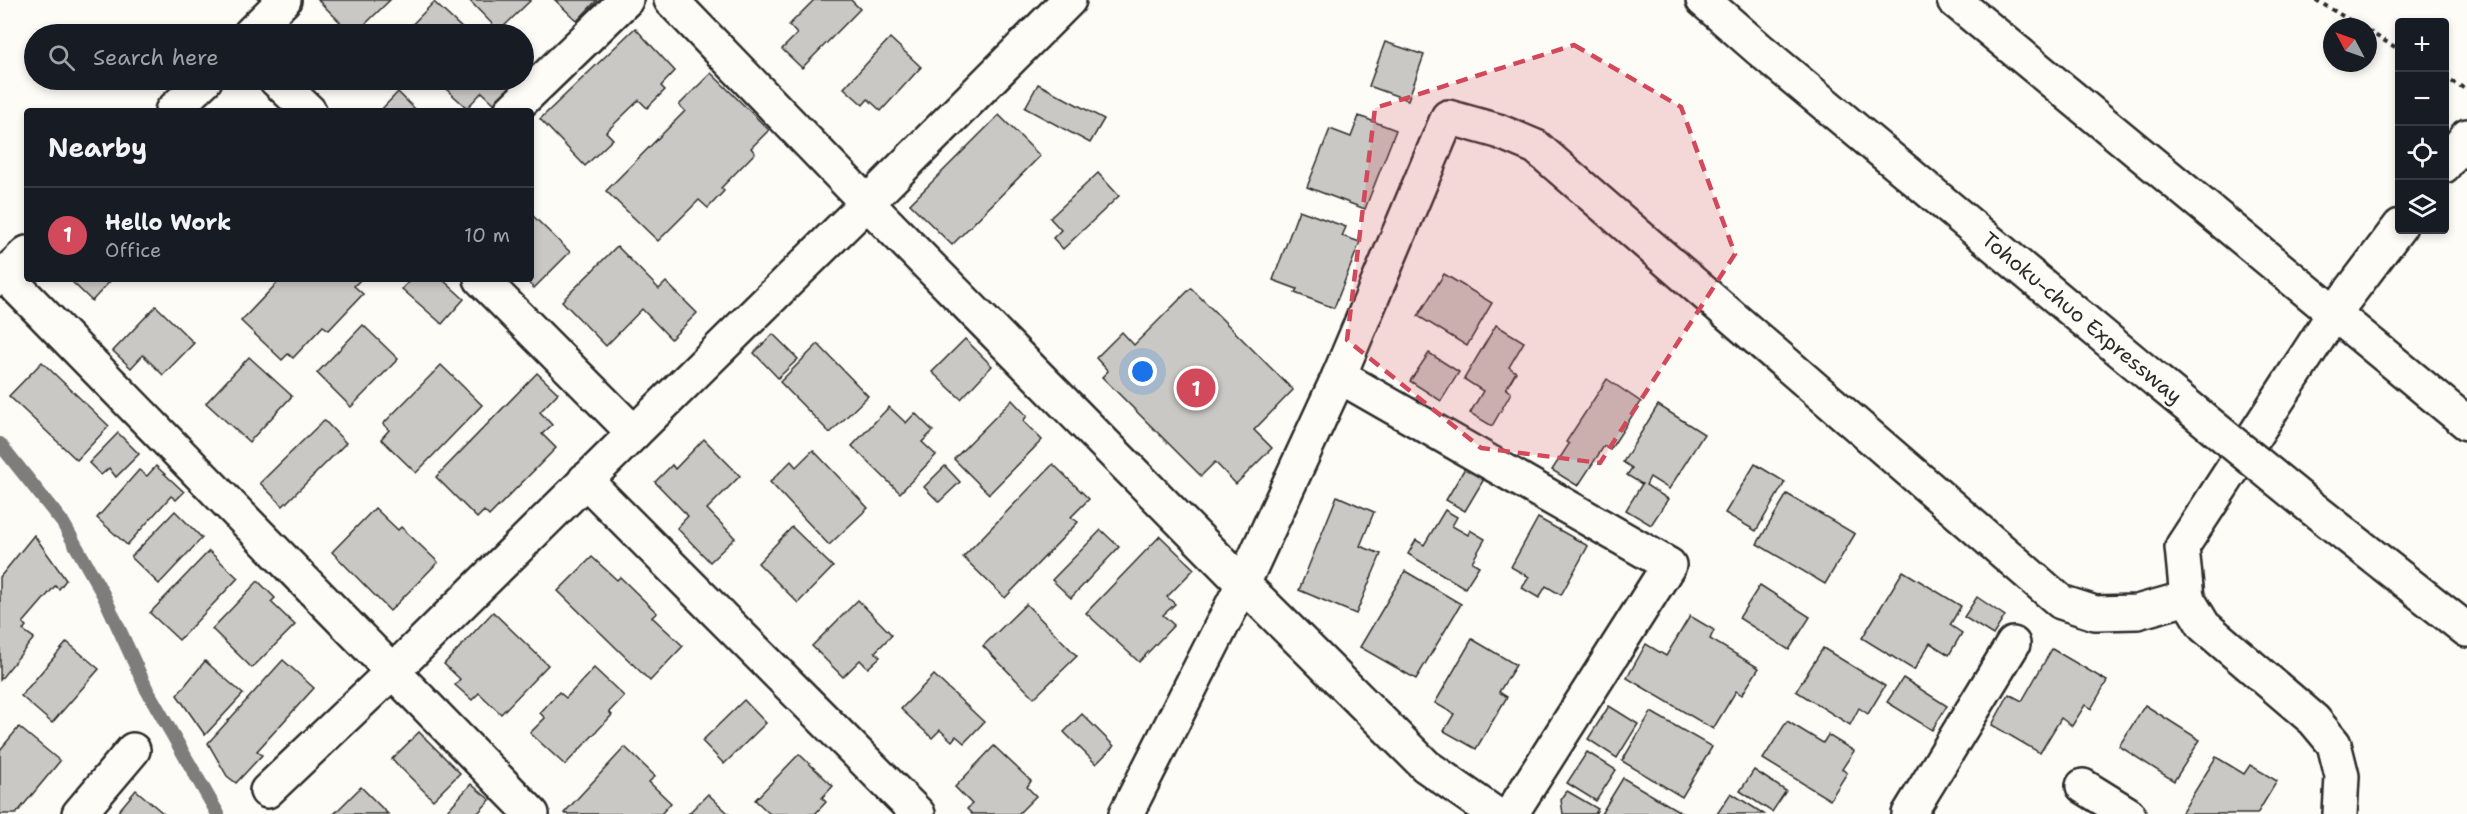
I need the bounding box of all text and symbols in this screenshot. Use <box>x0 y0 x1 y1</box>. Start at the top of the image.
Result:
north arrow <box>2323 18 2377 72</box>
map controls <box>2395 18 2449 234</box>
button: + <box>2395 18 2449 72</box>
search box <box>24 24 534 90</box>
icon: search <box>45 41 78 74</box>
text: Search here <box>93 43 219 72</box>
button: − <box>2395 72 2449 126</box>
button: locate <box>2395 126 2449 180</box>
text: Nearby <box>48 130 147 165</box>
button: layers <box>2395 180 2449 234</box>
text: Hello Work <box>105 208 231 237</box>
text: 1 <box>63 222 72 248</box>
text: 10 m <box>464 222 510 248</box>
street label: Tohoku-chuo Expressway <box>1976 226 2188 410</box>
text: Office <box>105 237 161 263</box>
your location <box>1128 357 1157 386</box>
pin: 1 <box>1176 366 1216 410</box>

